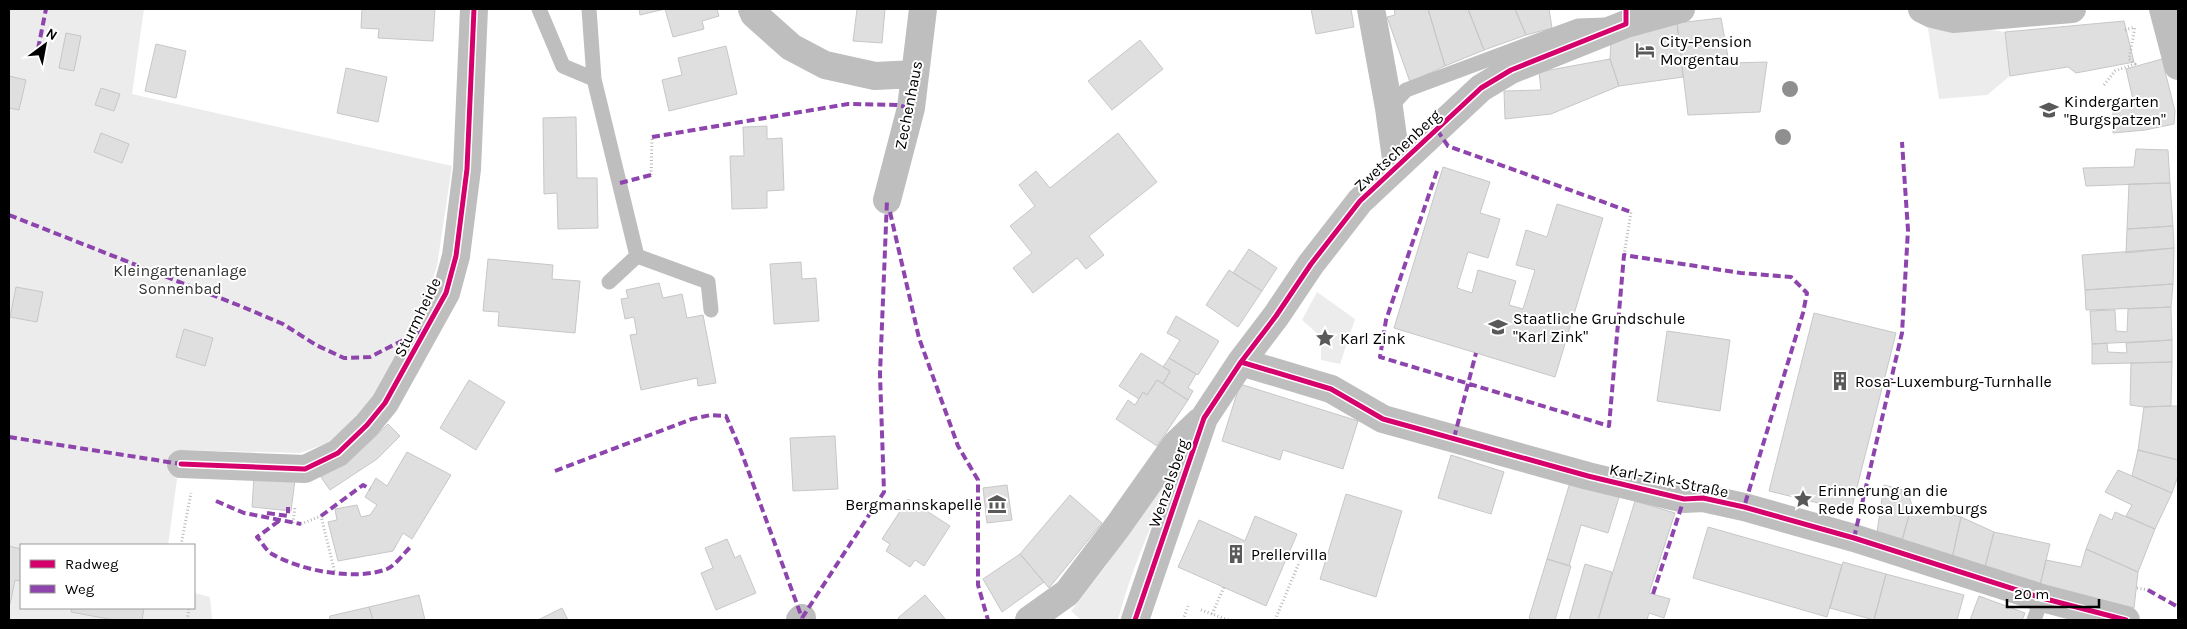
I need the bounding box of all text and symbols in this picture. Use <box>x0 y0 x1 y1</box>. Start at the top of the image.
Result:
north arrow <box>20 20 70 70</box>
text: N <box>43 25 60 44</box>
place label: City-Pension Morgentau <box>1660 32 1752 69</box>
hotel icon: City-Pension Morgentau <box>1634 39 1656 61</box>
street label: Zechenhaus <box>891 59 926 151</box>
place label: Kindergarten "Burgspatzen" <box>2064 92 2166 129</box>
school or university icon: Kindergarten "Burgspatzen" <box>2038 99 2060 121</box>
street label: Zwetschenberg <box>1350 105 1445 195</box>
park label: Kleingartenanlage Sonnenbad <box>113 261 247 298</box>
street label: Sturmheide <box>390 274 445 360</box>
place label: Staatliche Grundschule "Karl Zink" <box>1513 309 1685 346</box>
school or university icon: Staatliche Grundschule "Karl Zink" <box>1487 316 1509 338</box>
place icon: Karl Zink <box>1314 327 1336 349</box>
place label: Karl Zink <box>1340 329 1406 348</box>
building icon: Rosa-Luxemburg-Turnhalle <box>1829 370 1851 392</box>
place label: Rosa-Luxemburg-Turnhalle <box>1855 372 2052 391</box>
street label: Wenzelsberg <box>1144 436 1193 530</box>
street label: Karl-Zink-Straße <box>1608 460 1730 501</box>
place label: Erinnerung an die Rede Rosa Luxemburgs <box>1818 481 1988 518</box>
place icon: Erinnerung an die Rede Rosa Luxemburgs <box>1792 488 1814 510</box>
museum icon: Bergmannskapelle <box>986 493 1008 515</box>
place label: Bergmannskapelle <box>845 495 982 514</box>
building icon: Prellervilla <box>1225 543 1247 565</box>
legend <box>20 544 195 609</box>
place label: Prellervilla <box>1251 545 1327 564</box>
text: Radweg <box>65 555 119 573</box>
scale bar <box>2007 576 2100 608</box>
text: Weg <box>65 580 95 598</box>
text: 20 m <box>2014 585 2049 603</box>

